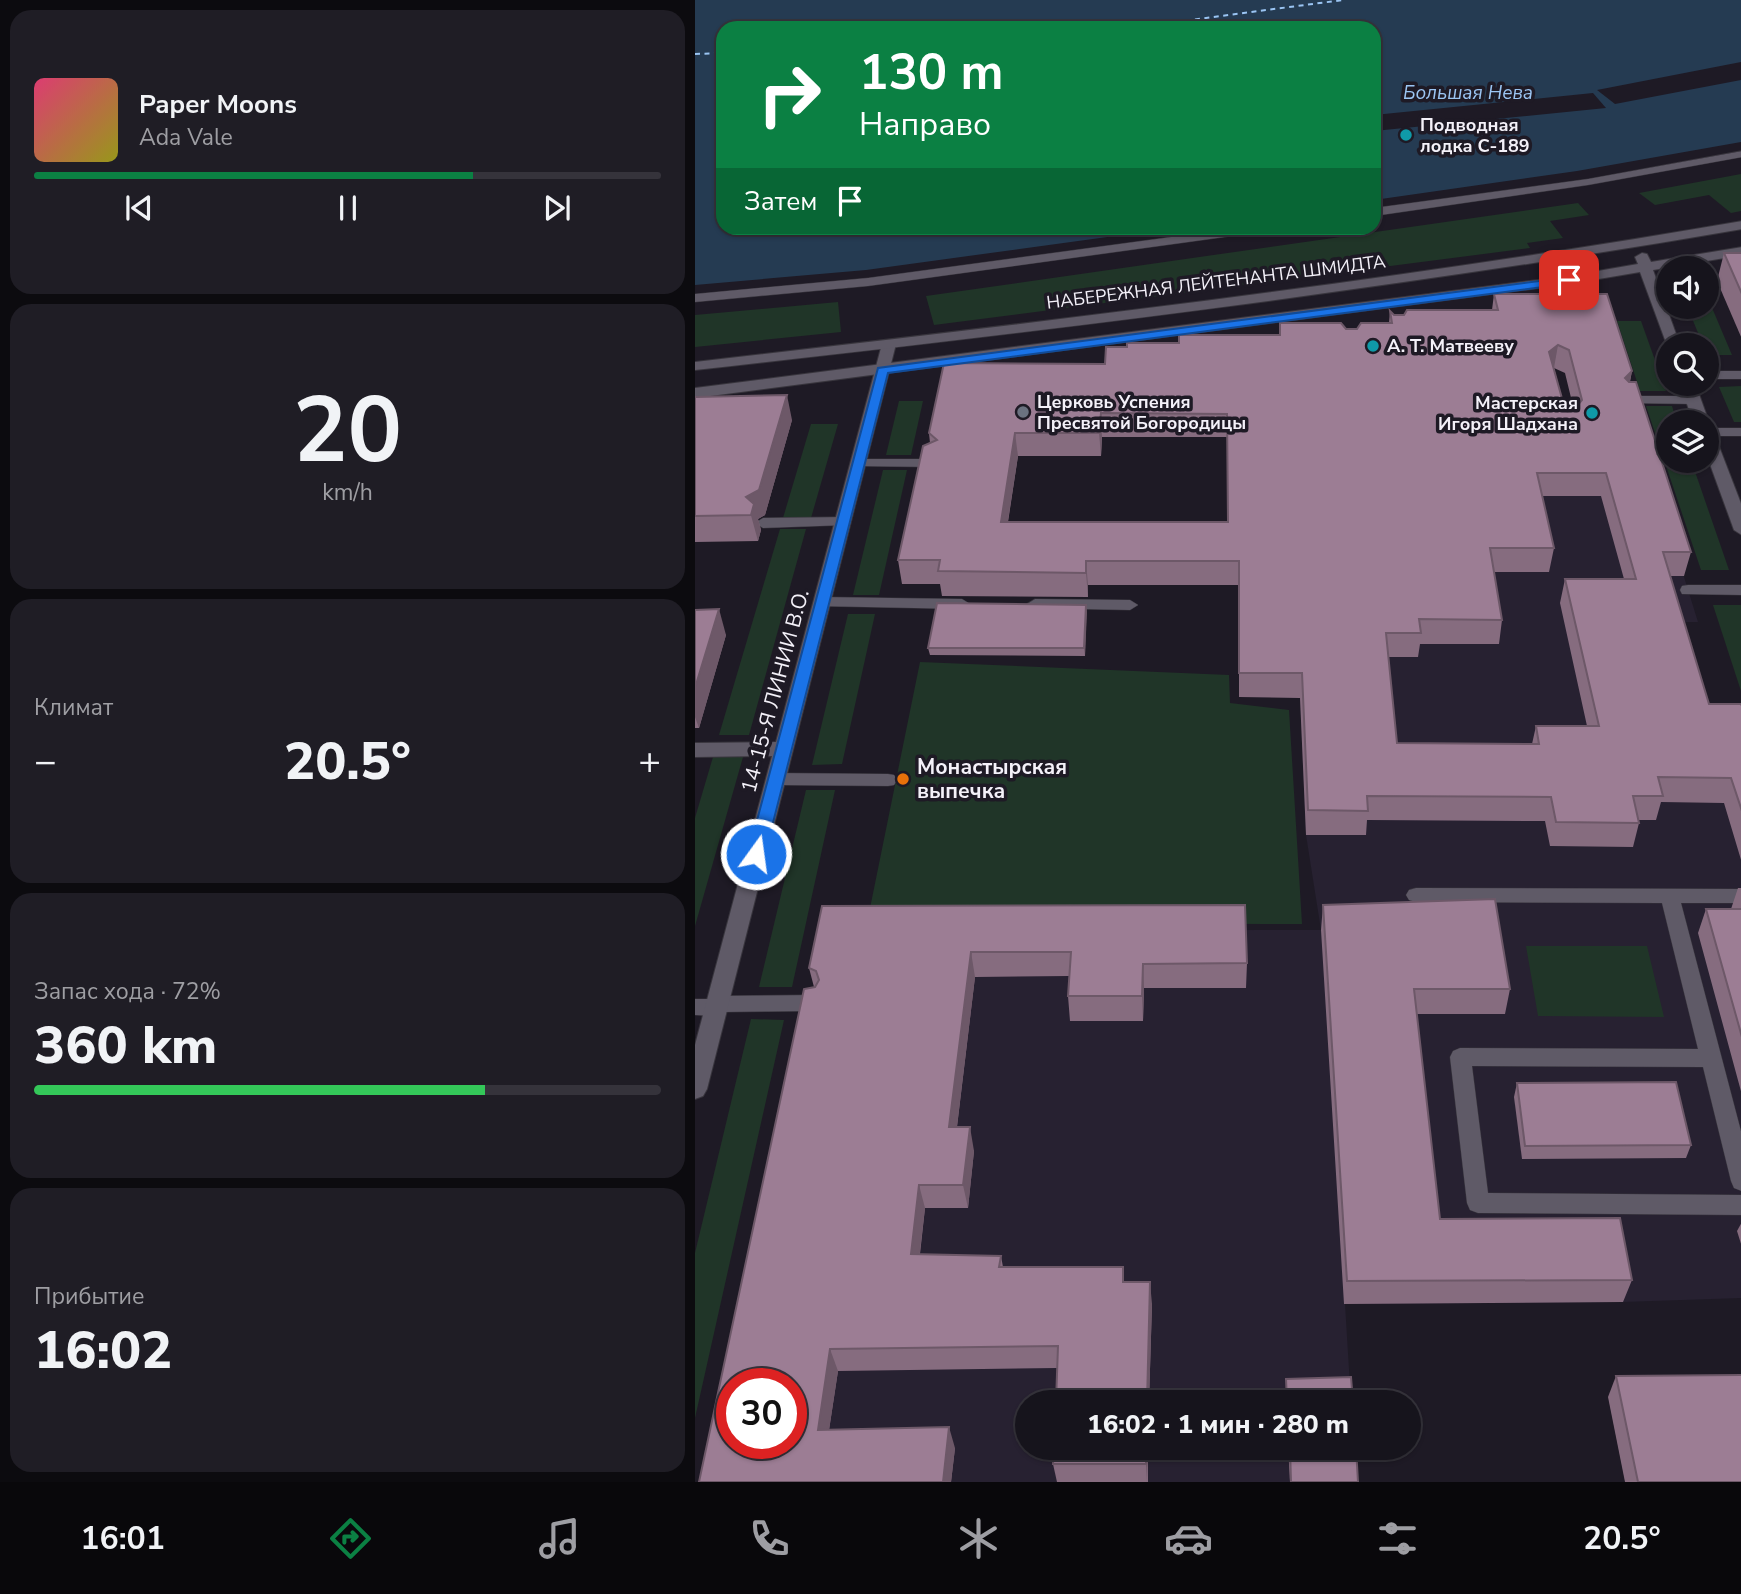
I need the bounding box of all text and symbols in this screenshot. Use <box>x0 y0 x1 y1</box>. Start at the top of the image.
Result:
text: 130 m <box>859 39 1003 106</box>
icon: right <box>744 49 835 140</box>
water label: Большая Нева <box>1403 80 1533 106</box>
text: Paper Moons <box>139 87 297 122</box>
text: Направо <box>859 103 991 146</box>
place label: Подводная лодка С-189 <box>1420 113 1530 158</box>
text: Ada Vale <box>139 122 233 153</box>
marker: Подводная лодка С-189 <box>1398 127 1414 143</box>
icon: arrive <box>831 182 869 220</box>
text: Затем <box>744 184 817 219</box>
icon: previous <box>120 189 158 227</box>
icon: pause <box>329 189 367 227</box>
icon: next <box>538 189 576 227</box>
street label: НАБЕРЕЖНАЯ ЛЕЙТЕНАНТА ШМИДТА <box>1045 249 1387 315</box>
pin <box>1539 250 1599 310</box>
map controls <box>1656 256 1719 473</box>
button: sound <box>1656 256 1719 319</box>
icon: arrive <box>1550 261 1588 299</box>
button: search <box>1656 333 1719 396</box>
place label: А. Т. Матвееву <box>1387 334 1514 358</box>
marker: А. Т. Матвееву <box>1365 338 1381 354</box>
text: 20 <box>293 369 402 493</box>
place label: Церковь Успения Пресвятой Богородицы <box>1037 390 1246 435</box>
place label: Мастерская Игоря Шадхана <box>1438 391 1578 436</box>
marker: Церковь Успения Пресвятой Богородицы <box>1015 404 1031 420</box>
marker: Мастерская Игоря Шадхана <box>1584 405 1600 421</box>
button: layers <box>1656 410 1719 473</box>
text: km/h <box>322 477 373 508</box>
street label: 14-15-Я ЛИНИИ В.О. <box>734 586 816 796</box>
text: Климат <box>34 692 113 723</box>
text: 20.5° <box>284 726 411 797</box>
text: − <box>34 736 57 787</box>
text: + <box>638 736 661 787</box>
place label: Монастырская выпечка <box>917 753 1067 805</box>
marker: Монастырская выпечка <box>895 771 911 787</box>
position arrow <box>719 817 793 891</box>
text: Запас хода · 72% <box>34 976 221 1007</box>
text: 360 km <box>34 1010 217 1081</box>
text: Прибытие <box>34 1281 144 1312</box>
text: 16:02 <box>34 1315 172 1386</box>
speed limit sign: 30 <box>716 1368 807 1459</box>
text: 16:02 · 1 мин · 280 m <box>1087 1407 1349 1442</box>
icon: directions <box>326 1514 375 1563</box>
icon: music <box>535 1514 584 1563</box>
icon: phone <box>745 1514 794 1563</box>
icon: climate <box>954 1514 1003 1563</box>
icon: car <box>1164 1514 1213 1563</box>
icon: filters <box>1373 1514 1422 1563</box>
text: 16:01 <box>80 1517 165 1560</box>
text: 20.5° <box>1583 1517 1661 1560</box>

